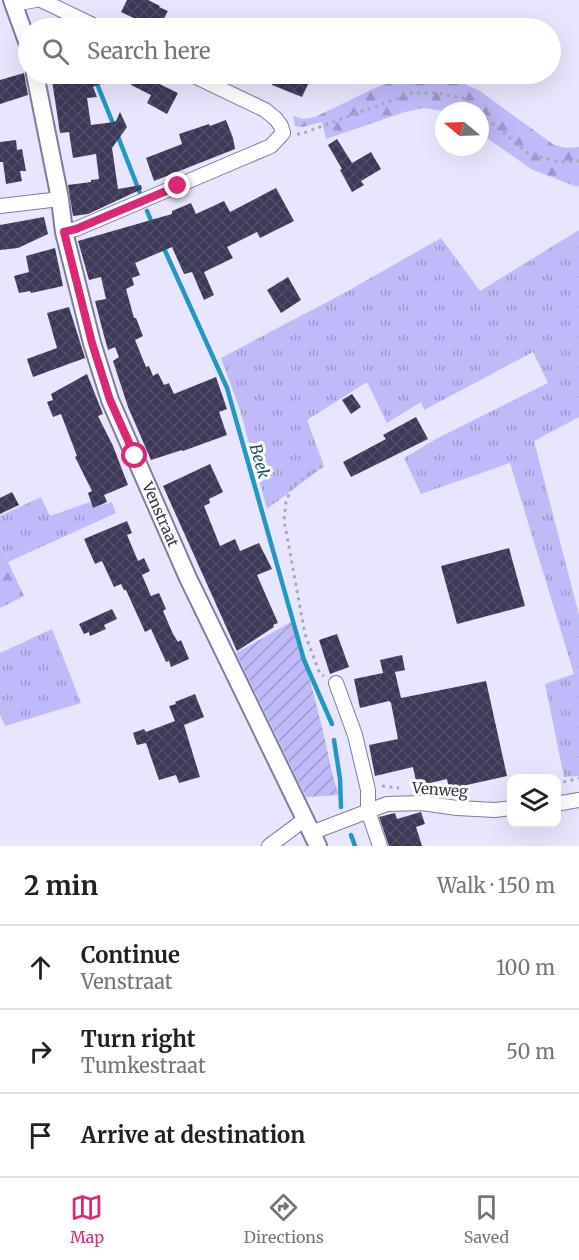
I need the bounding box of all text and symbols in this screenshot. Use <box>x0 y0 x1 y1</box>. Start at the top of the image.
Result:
search box <box>18 18 561 84</box>
icon: search <box>39 35 72 68</box>
text: Search here <box>87 37 210 65</box>
north arrow <box>435 102 489 156</box>
route end <box>164 172 190 198</box>
water label: Beek <box>246 441 274 481</box>
route start <box>121 442 147 468</box>
street label: Venstraat <box>138 478 183 550</box>
map controls <box>507 774 561 828</box>
button: layers <box>507 774 561 828</box>
street label: Venweg <box>410 778 469 801</box>
text: 2 min <box>24 869 98 902</box>
text: Walk · 150 m <box>437 873 555 898</box>
text: Continue <box>81 941 180 969</box>
icon: ahead <box>24 951 57 984</box>
text: 100 m <box>496 955 555 980</box>
text: Venstraat <box>81 969 173 994</box>
text: Turn right <box>81 1025 195 1053</box>
icon: right <box>24 1035 57 1068</box>
text: 50 m <box>506 1039 555 1064</box>
text: Tumkestraat <box>81 1053 206 1078</box>
icon: arrive <box>24 1119 57 1152</box>
text: Arrive at destination <box>81 1121 305 1149</box>
tab: Map <box>70 1191 104 1247</box>
tab: Directions <box>244 1191 324 1247</box>
tab: Saved <box>464 1191 509 1247</box>

